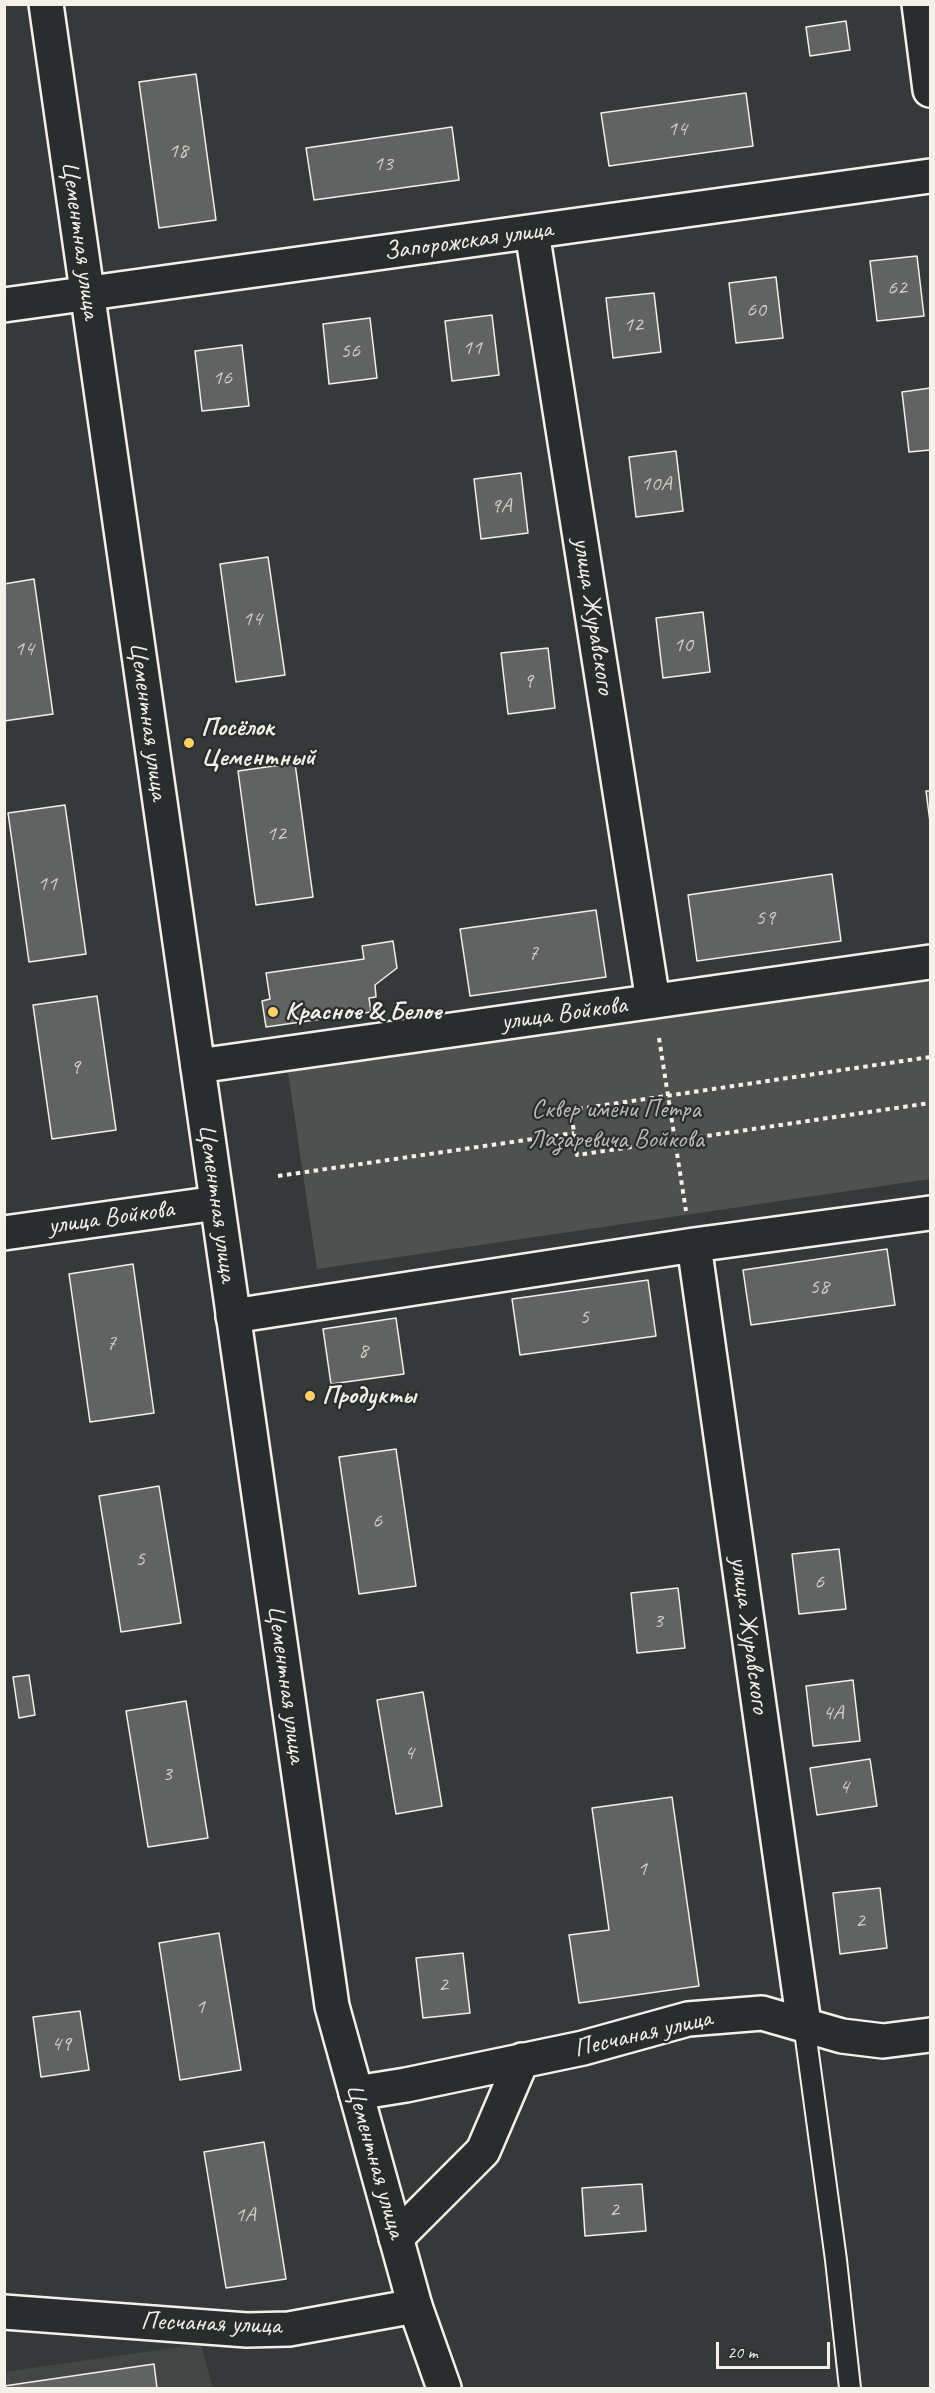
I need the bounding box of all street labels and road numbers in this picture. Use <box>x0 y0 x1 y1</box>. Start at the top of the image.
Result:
street label: Цементная улица <box>53 159 107 321</box>
street label: Запорожская улица <box>382 214 554 268</box>
street label: улица Журавского <box>565 535 621 697</box>
street label: Цементная улица <box>121 640 175 802</box>
street label: улица Войкова <box>499 990 629 1038</box>
street label: Цементная улица <box>190 1122 244 1284</box>
street label: улица Войкова <box>46 1194 176 1242</box>
street label: улица Журавского <box>723 1554 775 1716</box>
street label: Цементная улица <box>259 1603 313 1765</box>
street label: Песчаная улица <box>571 2003 715 2065</box>
street label: Цементная улица <box>338 2080 412 2242</box>
street label: Песчаная улица <box>140 2306 282 2342</box>

